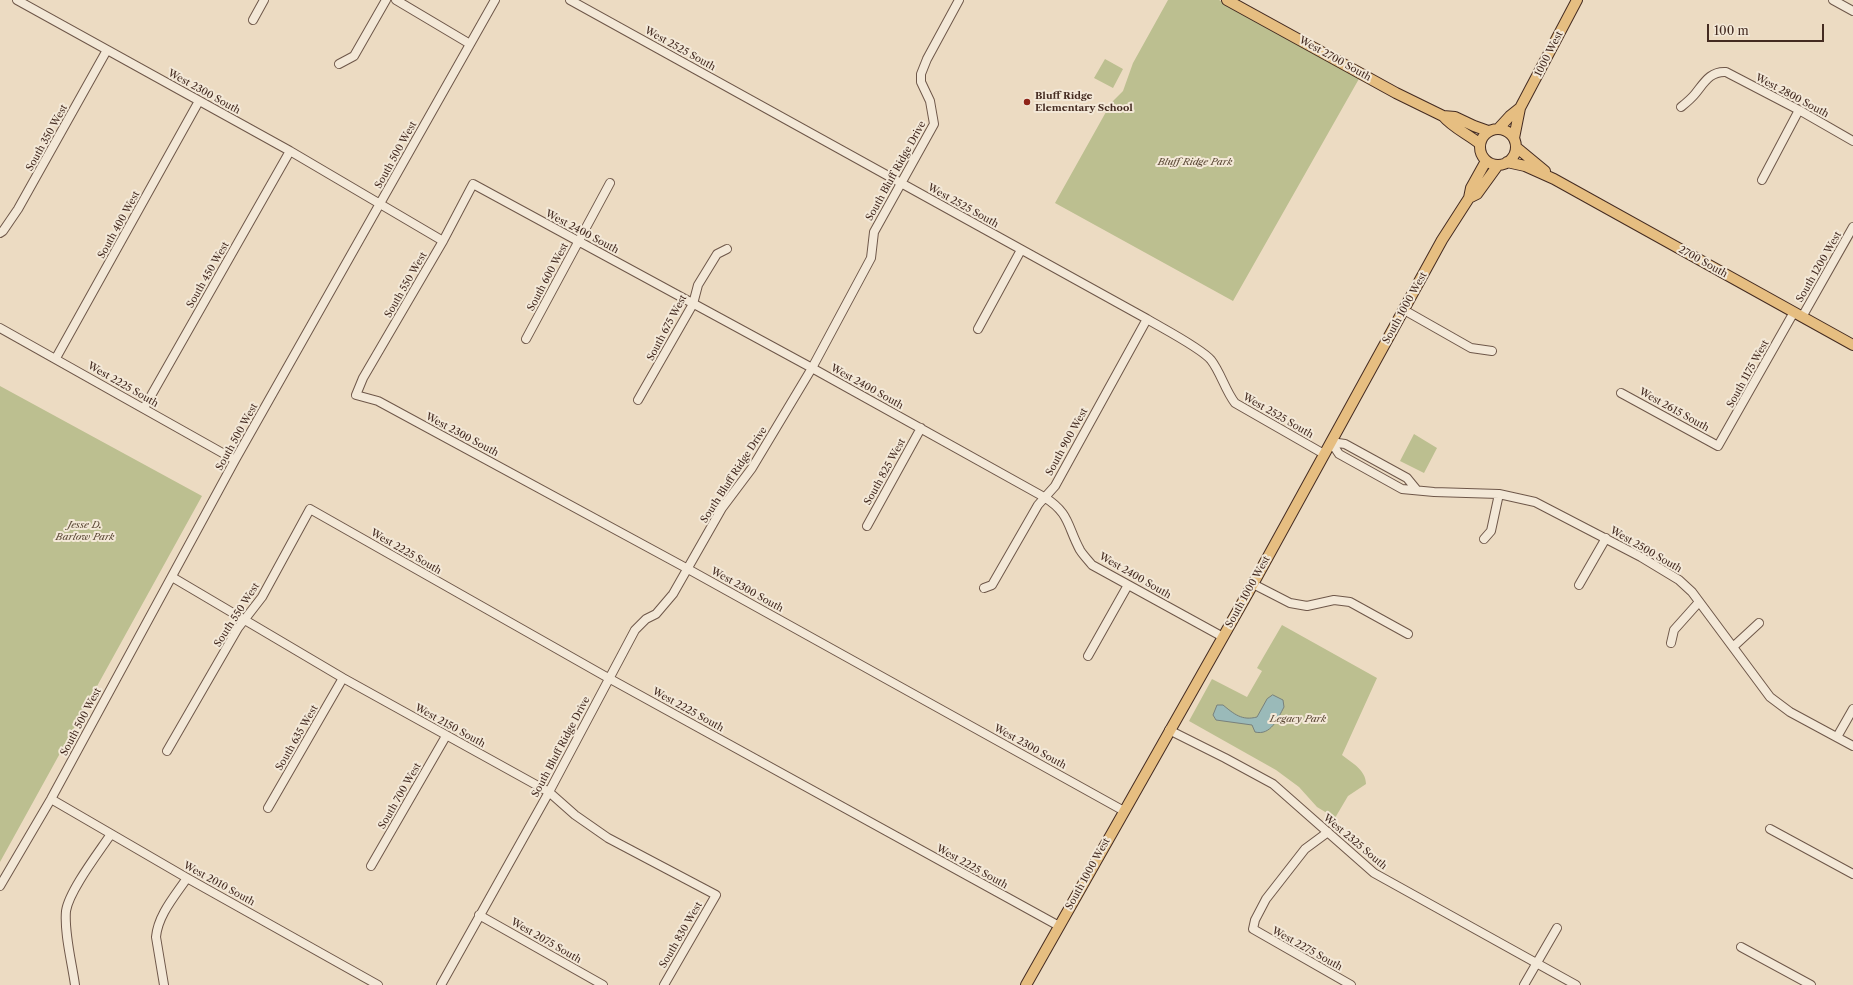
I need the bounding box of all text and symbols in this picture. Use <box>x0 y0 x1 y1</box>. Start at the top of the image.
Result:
scale bar <box>1709 16 1826 42</box>
text: 100 m <box>1714 23 1749 38</box>
street label: West 2525 South <box>642 25 718 73</box>
street label: 1000 West <box>1532 29 1566 79</box>
street label: West 2700 South <box>1297 34 1373 84</box>
street label: West 2300 South <box>166 67 242 117</box>
street label: West 2800 South <box>1753 72 1831 120</box>
place label: Bluff Ridge Elementary School <box>1035 90 1133 114</box>
marker: Bluff Ridge Elementary School <box>1022 97 1032 107</box>
street label: South 350 West <box>24 103 70 173</box>
street label: South 500 West <box>373 119 419 191</box>
street label: South Bluff Ridge Drive <box>864 119 928 223</box>
park label: Bluff Ridge Park <box>1158 156 1232 168</box>
street label: West 2525 South <box>925 182 1001 230</box>
street label: South 400 West <box>95 189 143 261</box>
street label: West 2400 South <box>543 208 621 256</box>
street label: South 1200 West <box>1794 230 1844 304</box>
street label: South 450 West <box>184 240 232 310</box>
street label: South 600 West <box>525 241 571 313</box>
street label: 2700 South <box>1676 244 1730 280</box>
street label: South 550 West <box>382 250 430 320</box>
street label: South 1000 West <box>1380 270 1430 346</box>
street label: South 675 West <box>645 293 689 363</box>
street label: South 1175 West <box>1724 338 1772 410</box>
street label: West 2225 South <box>86 360 160 410</box>
street label: West 2400 South <box>829 362 905 412</box>
street label: West 2615 South <box>1637 386 1711 434</box>
street label: West 2525 South <box>1241 391 1315 441</box>
street label: South 500 West <box>214 401 260 473</box>
street label: South 900 West <box>1043 406 1091 478</box>
street label: West 2300 South <box>423 411 501 459</box>
street label: South Bluff Ridge Drive <box>698 425 770 525</box>
street label: South 825 West <box>862 437 908 507</box>
park label: Jesse D. Barlow Park <box>56 519 114 542</box>
street label: West 2500 South <box>1608 525 1684 575</box>
street label: West 2225 South <box>369 527 443 577</box>
street label: West 2400 South <box>1097 551 1173 601</box>
street label: South 1000 West <box>1223 554 1273 630</box>
street label: West 2300 South <box>709 565 785 615</box>
street label: South 550 West <box>212 581 262 649</box>
street label: West 2225 South <box>650 685 726 735</box>
street label: South 500 West <box>58 686 104 758</box>
street label: South Bluff Ridge Drive <box>529 695 593 799</box>
street label: West 2150 South <box>413 702 487 750</box>
street label: South 635 West <box>273 703 321 773</box>
park label: Legacy Park <box>1270 713 1326 725</box>
street label: West 2300 South <box>992 722 1068 772</box>
street label: South 700 West <box>376 761 424 831</box>
street label: West 2325 South <box>1321 812 1389 872</box>
street label: South 1000 West <box>1063 836 1113 912</box>
street label: West 2225 South <box>934 842 1010 892</box>
street label: West 2010 South <box>181 859 257 909</box>
street label: South 830 West <box>657 900 705 970</box>
street label: West 2075 South <box>509 916 583 966</box>
street label: West 2275 South <box>1270 925 1344 973</box>

